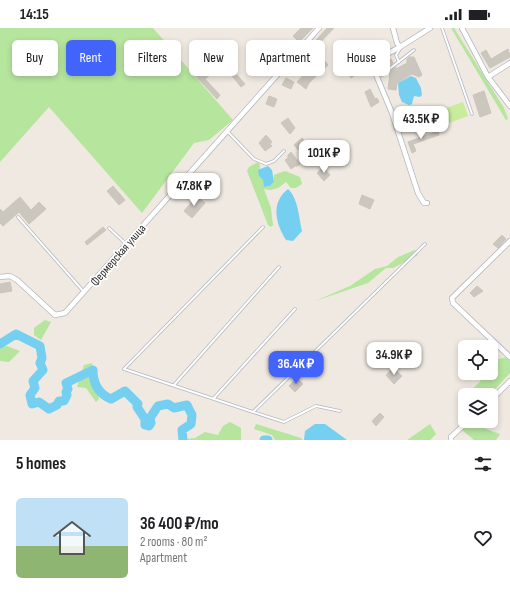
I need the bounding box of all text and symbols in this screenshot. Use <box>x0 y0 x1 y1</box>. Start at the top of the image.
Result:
text: 14:15 <box>20 5 49 24</box>
chip: Buy <box>12 40 58 76</box>
chip: Rent <box>66 40 116 76</box>
chip: Filters <box>124 40 181 76</box>
chip: New <box>189 40 238 76</box>
chip: Apartment <box>246 40 325 76</box>
chip: House <box>333 40 390 76</box>
pin: 43.5K ₽ <box>384 106 458 140</box>
text: 43.5K ₽ <box>403 111 439 127</box>
pin: 101K ₽ <box>291 140 357 174</box>
text: 101K ₽ <box>308 145 340 161</box>
pin: 47.8K ₽ <box>157 173 231 207</box>
text: 47.8K ₽ <box>176 178 212 194</box>
street label: Фермерская улица <box>87 221 150 289</box>
map controls <box>458 340 498 428</box>
button: locate <box>458 340 498 380</box>
pin: 34.9K ₽ <box>357 342 431 376</box>
text: 34.9K ₽ <box>376 347 412 363</box>
pin: 36.4K ₽ <box>259 351 333 385</box>
text: 36.4K ₽ <box>278 356 314 372</box>
button: layers <box>458 388 498 428</box>
icon: filters <box>472 453 494 475</box>
text: 5 homes <box>16 454 66 474</box>
icon: home <box>48 514 96 562</box>
text: 36 400 ₽/mo <box>140 514 219 534</box>
icon: heart <box>472 527 494 549</box>
text: 2 rooms · 80 m² <box>140 534 207 550</box>
text: Apartment <box>140 550 187 566</box>

